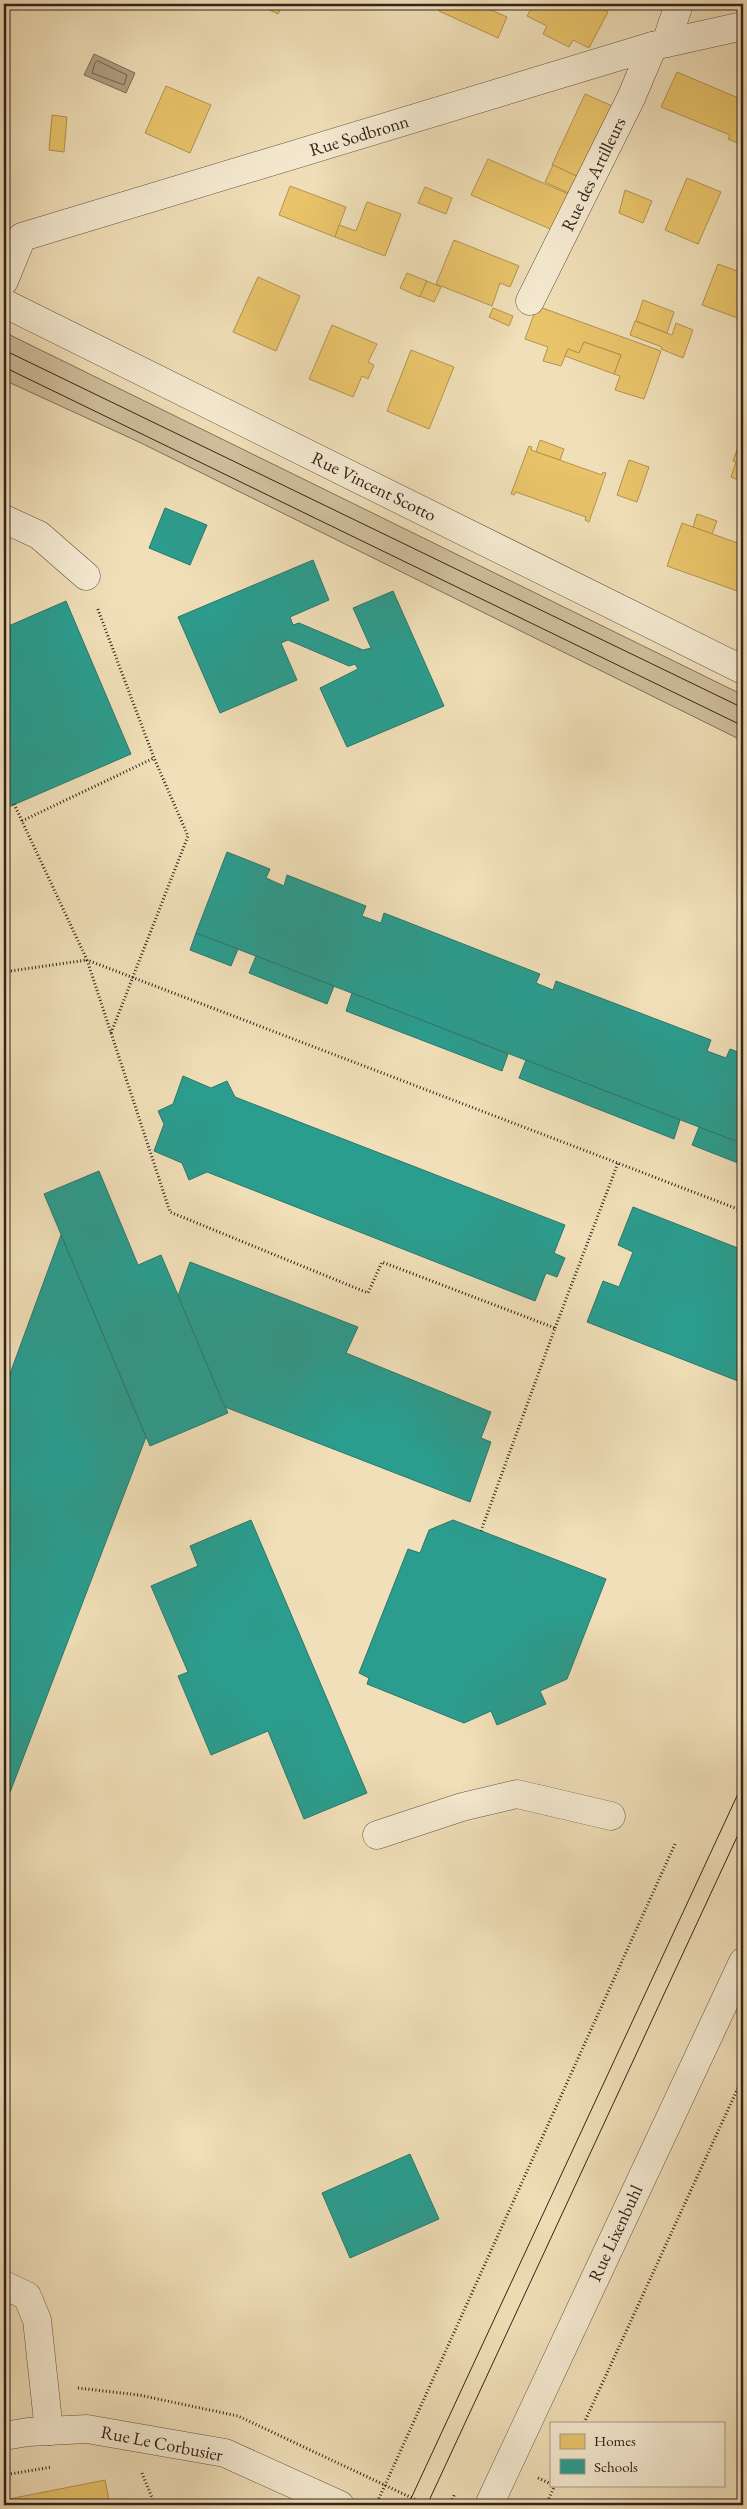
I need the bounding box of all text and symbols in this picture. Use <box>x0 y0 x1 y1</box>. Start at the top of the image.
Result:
street label: Rue Sodbronn <box>307 109 412 161</box>
street label: Rue des Artilleurs <box>555 113 631 235</box>
street label: Rue Vincent Scotto <box>308 446 440 526</box>
street label: Rue Lixenbuhl <box>583 2181 647 2285</box>
street label: Rue Le Corbusier <box>99 2420 225 2466</box>
legend <box>550 2422 724 2486</box>
text: Homes <box>594 2431 636 2450</box>
text: Schools <box>594 2457 638 2476</box>

